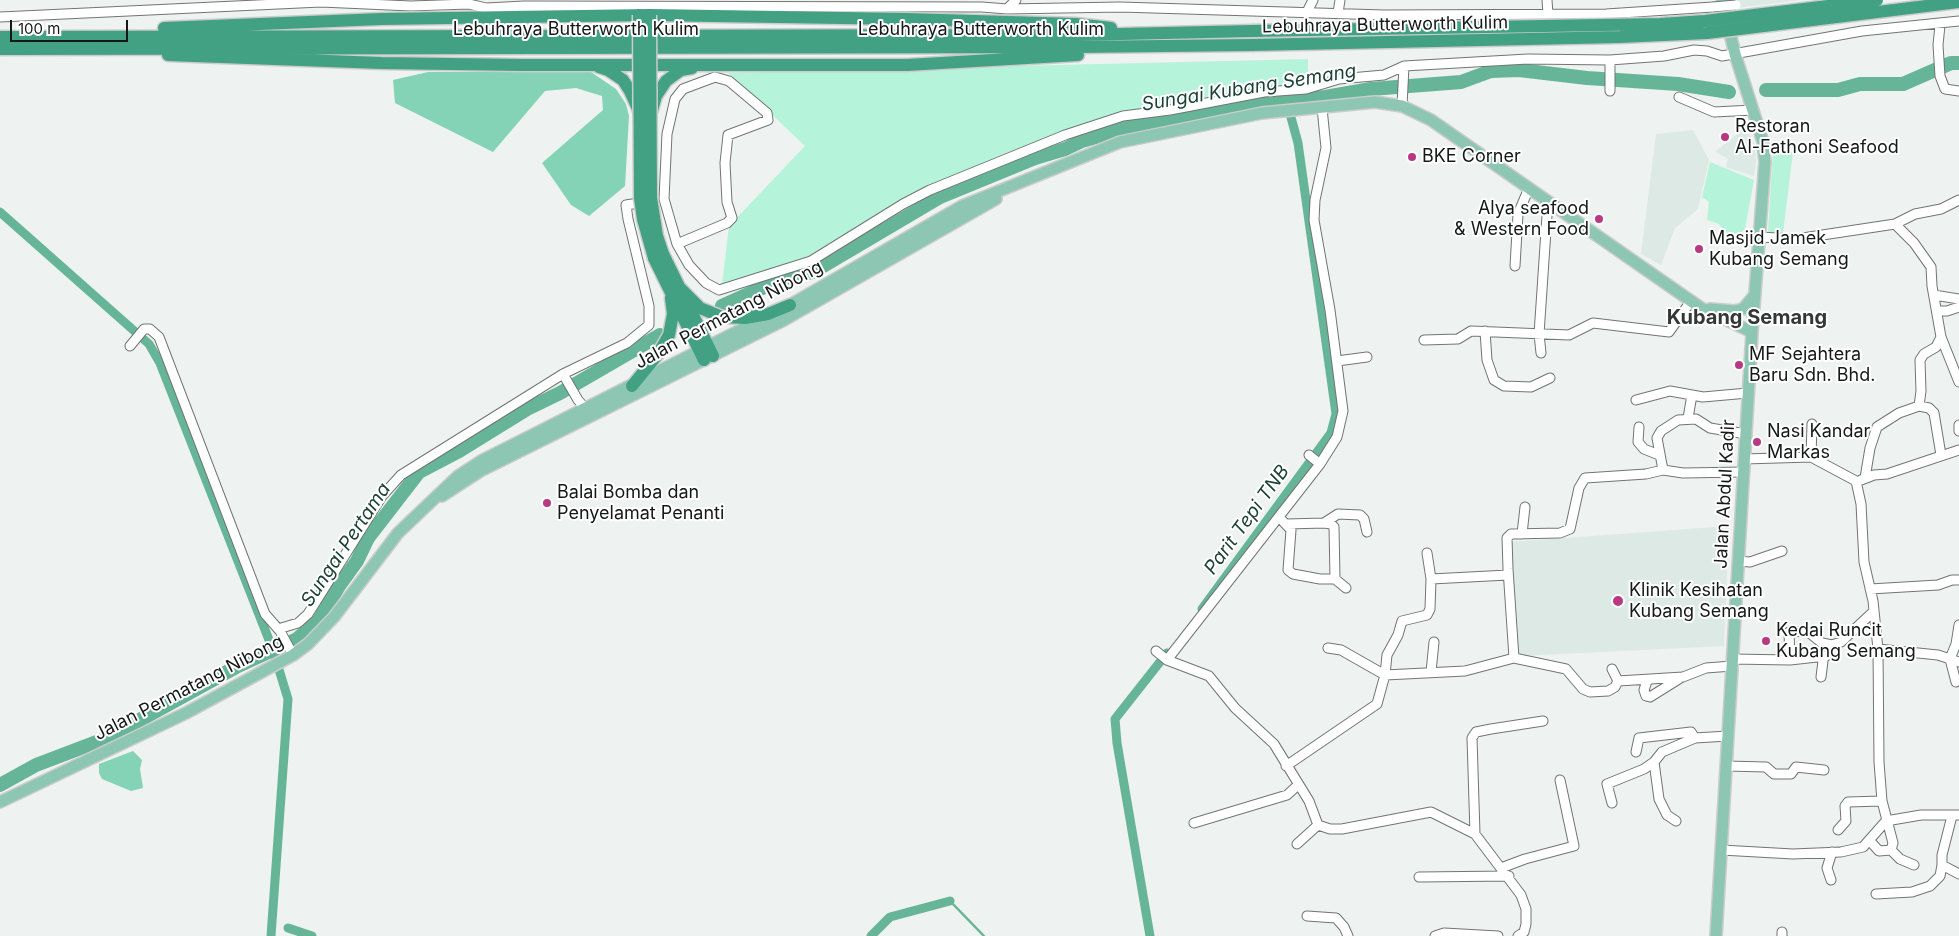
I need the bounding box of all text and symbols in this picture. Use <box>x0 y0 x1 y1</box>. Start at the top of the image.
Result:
scale bar <box>12 10 130 42</box>
street label: Lebuhraya Butterworth Kulim <box>1262 12 1508 38</box>
text: 100 m <box>18 19 60 38</box>
street label: Lebuhraya Butterworth Kulim <box>453 19 699 41</box>
street label: Lebuhraya Butterworth Kulim <box>858 19 1104 41</box>
water label: Sungai Kubang Semang <box>1140 60 1358 116</box>
place label: Restoran Al-Fathoni Seafood <box>1735 116 1899 158</box>
marker: Restoran Al-Fathoni Seafood <box>1719 131 1731 143</box>
place label: BKE Corner <box>1422 146 1521 168</box>
marker: BKE Corner <box>1406 151 1418 163</box>
place label: Alya seafood & Western Food <box>1454 198 1589 240</box>
marker: Alya seafood & Western Food <box>1593 213 1605 225</box>
place label: Masjid Jamek Kubang Semang <box>1709 228 1849 270</box>
marker: Masjid Jamek Kubang Semang <box>1693 243 1705 255</box>
street label: Jalan Permatang Nibong <box>631 256 827 374</box>
district label: Kubang Semang <box>1667 306 1827 330</box>
place label: MF Sejahtera Baru Sdn. Bhd. <box>1749 344 1875 386</box>
marker: MF Sejahtera Baru Sdn. Bhd. <box>1733 359 1745 371</box>
street label: Jalan Abdul Kadir <box>1710 419 1740 569</box>
place label: Nasi Kandar Markas <box>1767 421 1870 464</box>
marker: Nasi Kandar Markas <box>1751 436 1763 448</box>
water label: Parit Tepi TNB <box>1200 461 1294 579</box>
water label: Sungai Pertama <box>296 479 396 611</box>
place label: Balai Bomba dan Penyelamat Penanti <box>557 482 724 524</box>
marker: Balai Bomba dan Penyelamat Penanti <box>541 497 553 509</box>
place label: Klinik Kesihatan Kubang Semang <box>1629 580 1769 622</box>
marker: Klinik Kesihatan Kubang Semang <box>1611 594 1625 608</box>
place label: Kedai Runcit Kubang Semang <box>1776 620 1916 662</box>
street label: Jalan Permatang Nibong <box>91 631 287 745</box>
marker: Kedai Runcit Kubang Semang <box>1760 635 1772 647</box>

